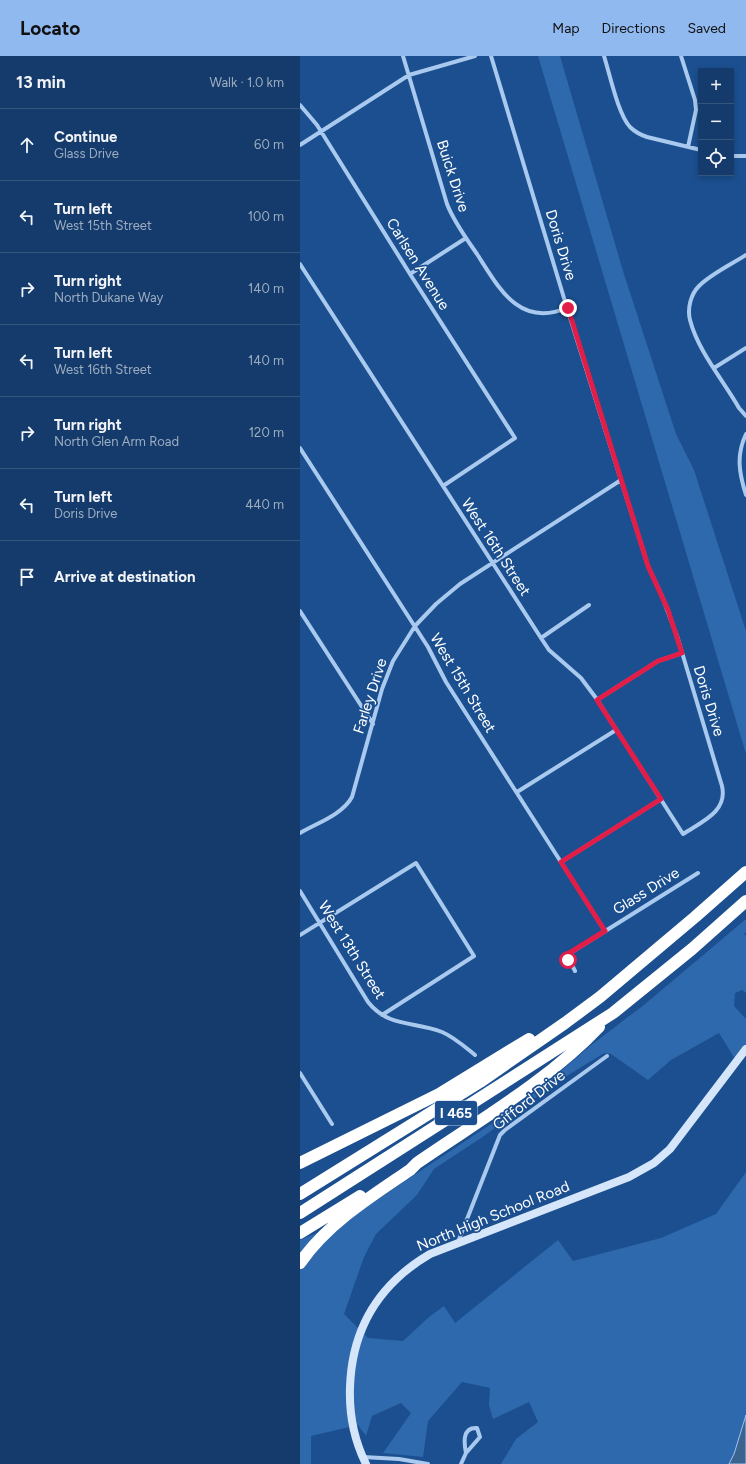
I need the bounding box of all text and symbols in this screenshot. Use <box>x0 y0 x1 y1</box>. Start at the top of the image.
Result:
text: Locato <box>20 17 80 40</box>
text: Map <box>552 20 580 37</box>
text: Directions <box>602 20 665 37</box>
text: Saved <box>687 20 726 37</box>
map controls <box>698 68 734 176</box>
button: + <box>698 68 734 104</box>
text: 13 min <box>16 72 66 92</box>
text: Walk · 1.0 km <box>210 75 284 90</box>
button: − <box>698 104 734 140</box>
text: Continue <box>54 128 117 146</box>
icon: ahead <box>16 134 38 156</box>
text: 60 m <box>254 137 284 152</box>
street label: Buick Drive <box>433 138 473 214</box>
button: locate <box>698 140 734 176</box>
text: Glass Drive <box>54 146 119 161</box>
text: Turn left <box>54 200 112 218</box>
icon: left <box>16 206 38 228</box>
street label: Doris Drive <box>542 207 580 283</box>
text: 100 m <box>248 209 284 224</box>
street label: Carlsen Avenue <box>383 215 453 313</box>
text: West 15th Street <box>54 218 152 233</box>
text: Turn right <box>54 272 122 290</box>
icon: right <box>16 278 38 300</box>
text: 140 m <box>248 281 284 296</box>
text: North Dukane Way <box>54 290 163 305</box>
route end <box>559 299 577 317</box>
text: Turn left <box>54 344 112 362</box>
icon: left <box>16 350 38 372</box>
text: 140 m <box>248 353 284 368</box>
text: West 16th Street <box>54 362 152 377</box>
text: Turn right <box>54 416 122 434</box>
icon: right <box>16 422 38 444</box>
text: 120 m <box>249 425 284 440</box>
text: North Glen Arm Road <box>54 434 179 449</box>
text: Turn left <box>54 488 112 506</box>
icon: left <box>16 494 38 516</box>
street label: West 16th Street <box>458 495 534 599</box>
text: 440 m <box>245 497 284 512</box>
text: Doris Drive <box>54 506 117 521</box>
icon: arrive <box>16 566 38 588</box>
text: Arrive at destination <box>54 568 195 586</box>
street label: West 15th Street <box>426 630 500 736</box>
street label: Farley Drive <box>349 656 391 736</box>
street label: Doris Drive <box>690 663 728 739</box>
street label: Glass Drive <box>610 864 682 918</box>
street label: West 13th Street <box>315 898 390 1003</box>
route start <box>559 951 577 969</box>
street label: Gifford Drive <box>489 1066 569 1134</box>
road number: I 465 <box>435 1101 477 1125</box>
street label: North High School Road <box>414 1177 572 1255</box>

